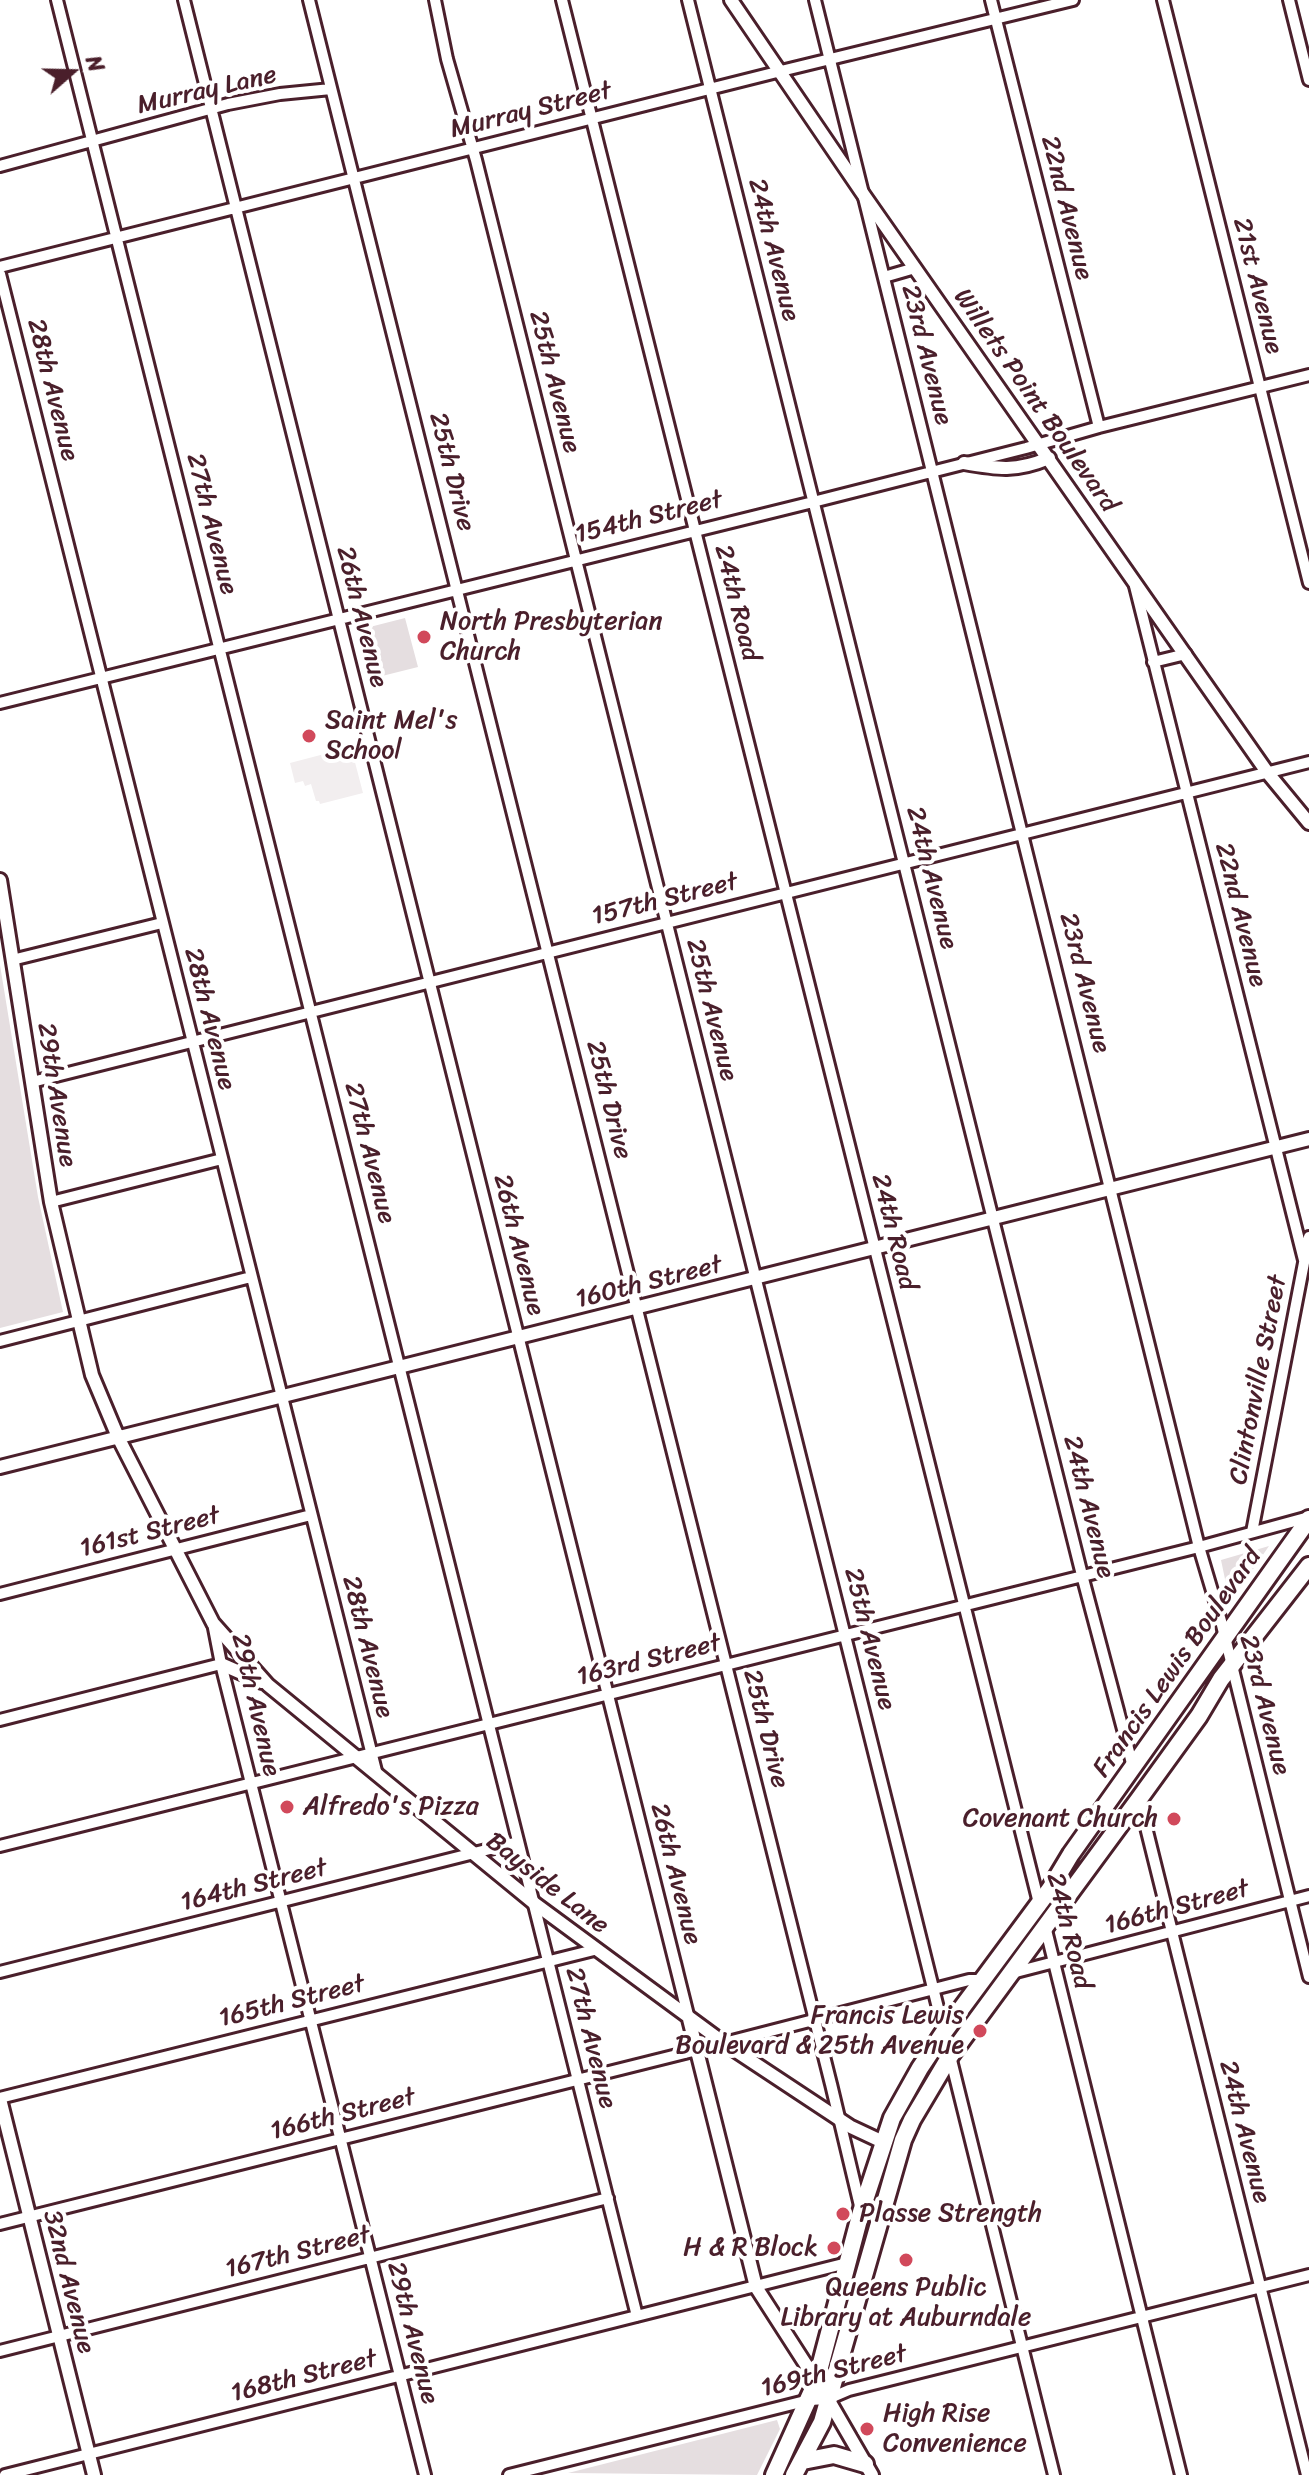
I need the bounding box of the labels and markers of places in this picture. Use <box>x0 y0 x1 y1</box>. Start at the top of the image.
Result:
place label: North Presbyterian Church <box>440 606 662 668</box>
marker: North Presbyterian Church <box>415 628 433 646</box>
place label: Saint Mel's School <box>325 705 457 766</box>
marker: Saint Mel's School <box>300 727 318 745</box>
place label: Alfredo's Pizza <box>303 1791 479 1823</box>
marker: Alfredo's Pizza <box>278 1798 296 1816</box>
place label: Covenant Church <box>963 1803 1158 1835</box>
marker: Covenant Church <box>1165 1810 1183 1828</box>
place label: Francis Lewis Boulevard & 25th Avenue <box>675 2000 964 2062</box>
marker: Francis Lewis Boulevard & 25th Avenue <box>971 2022 989 2040</box>
place label: Plasse Strength <box>859 2198 1042 2230</box>
marker: Plasse Strength <box>834 2205 852 2223</box>
place label: H & R Block <box>683 2232 818 2264</box>
marker: H & R Block <box>825 2239 843 2257</box>
marker: Queens Public Library at Auburndale <box>897 2251 915 2269</box>
place label: Queens Public Library at Auburndale <box>781 2272 1031 2334</box>
place label: High Rise Convenience <box>883 2398 1027 2460</box>
marker: High Rise Convenience <box>858 2420 876 2438</box>

